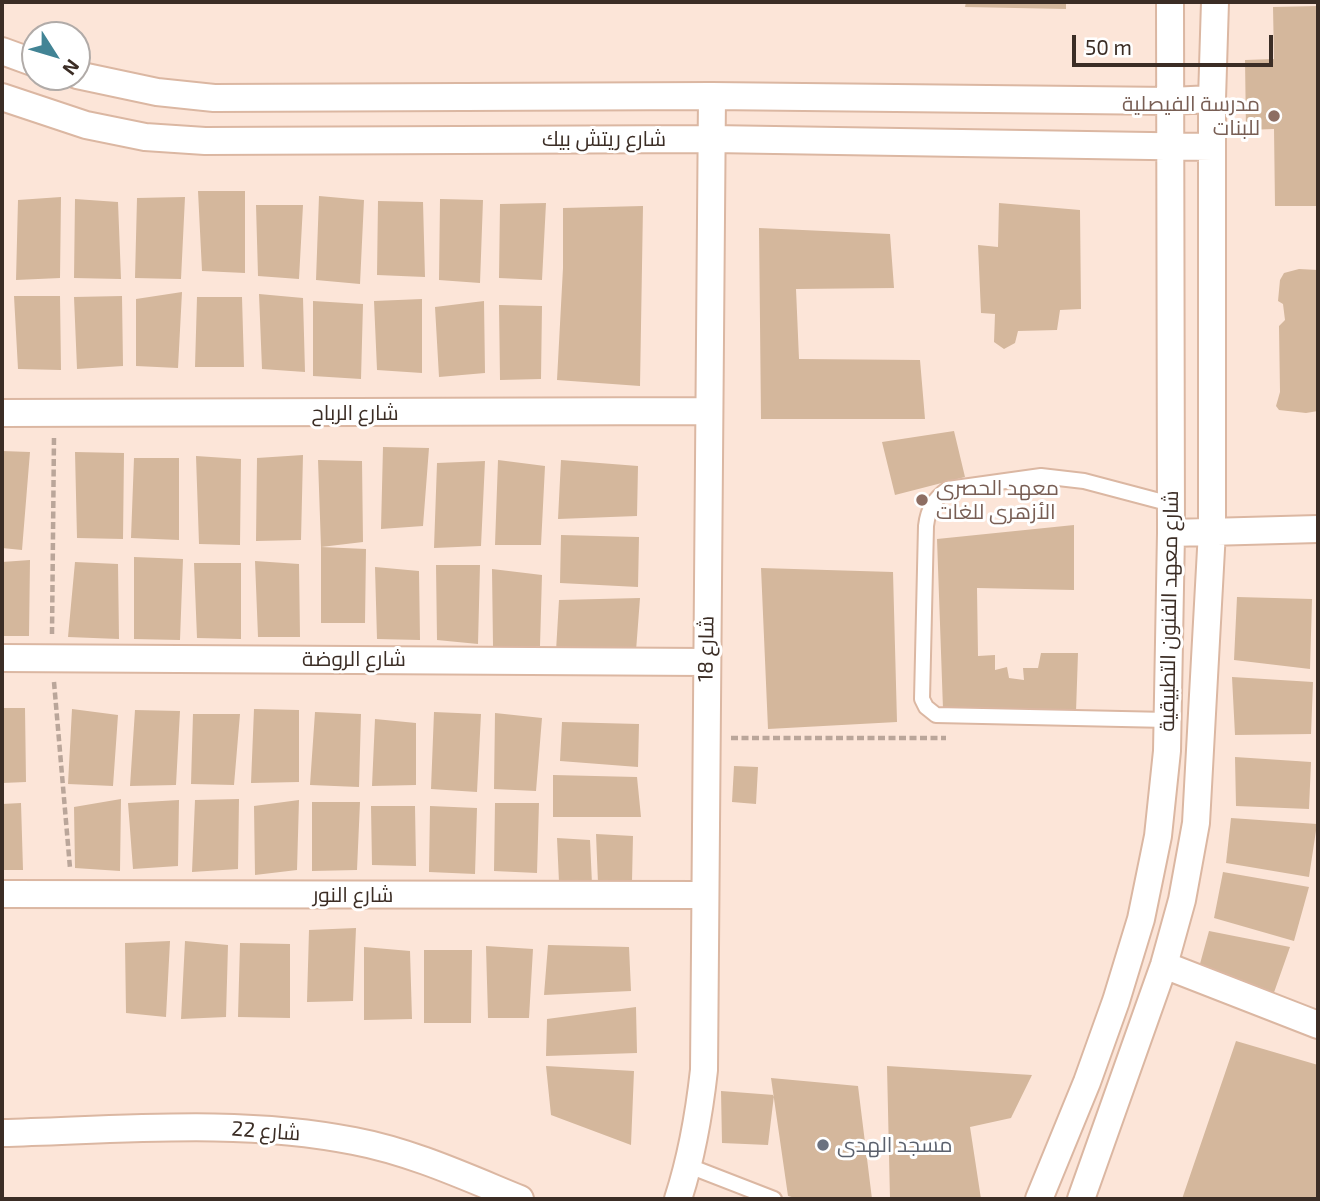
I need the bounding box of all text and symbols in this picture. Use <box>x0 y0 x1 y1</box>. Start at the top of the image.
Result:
north arrow <box>21 21 91 91</box>
scale bar <box>1075 21 1276 65</box>
text: 50 m <box>1085 34 1132 59</box>
text: N <box>58 55 85 80</box>
place label: مدرسة الفيصلية للبنات <box>1122 91 1260 141</box>
marker: مدرسة الفيصلية للبنات <box>1266 108 1282 124</box>
street label: شارع ريتش بيك <box>542 126 666 152</box>
street label: شارع الرباح <box>311 400 399 426</box>
place label: معهد الحصرى الأزهرى للغات <box>936 475 1059 525</box>
street label: شارع معهد الفنون التطبيقية <box>1154 490 1184 732</box>
marker: معهد الحصرى الأزهرى للغات <box>914 492 930 508</box>
street label: شارع 18 <box>693 616 719 682</box>
street label: شارع الروضة <box>302 646 406 672</box>
street label: شارع النور <box>313 882 393 908</box>
street label: شارع 22 <box>231 1116 301 1146</box>
place label: مسجد الهدى <box>837 1132 952 1158</box>
marker: مسجد الهدى <box>815 1137 831 1153</box>

